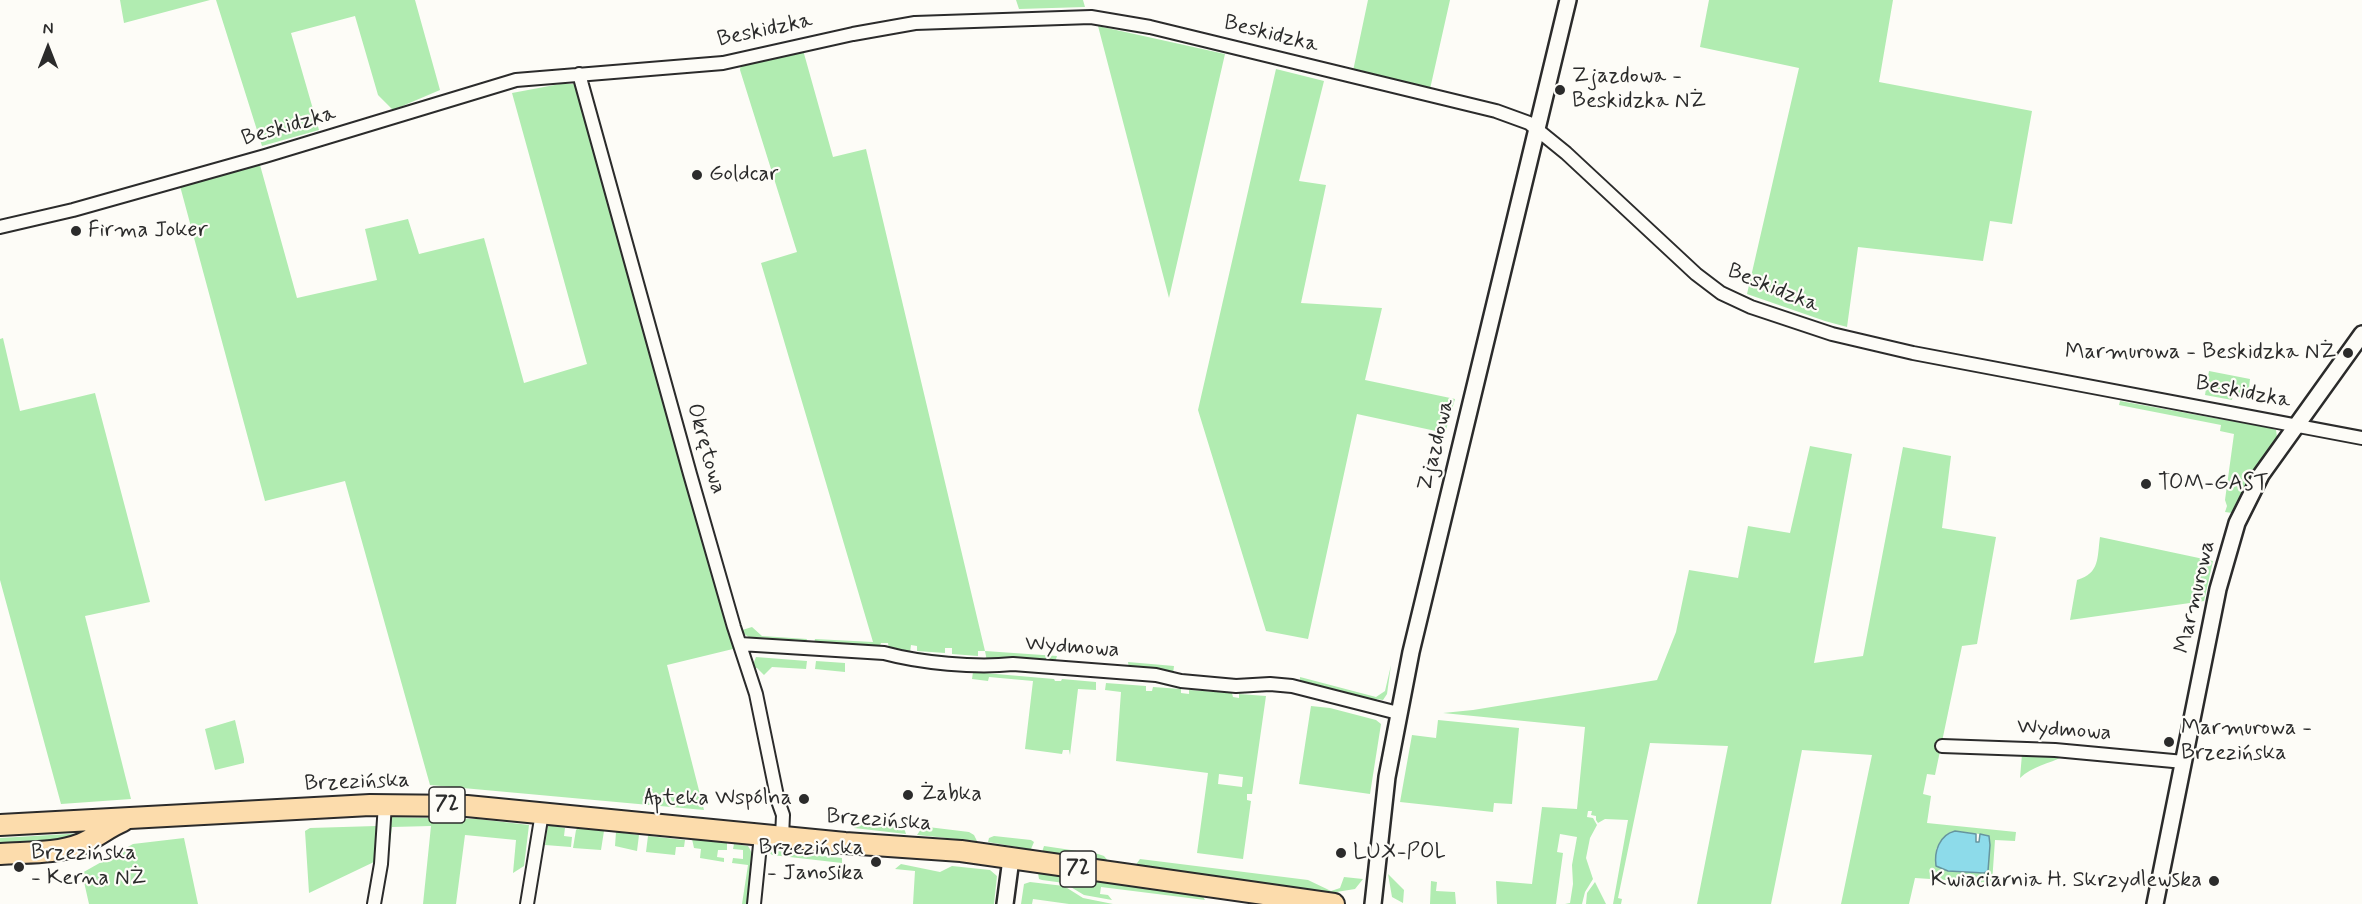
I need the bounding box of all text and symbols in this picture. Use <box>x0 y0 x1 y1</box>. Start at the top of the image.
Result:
street label: Beskidzka <box>715 8 815 54</box>
street label: Beskidzka <box>1221 10 1321 60</box>
north arrow <box>18 18 78 78</box>
text: N <box>43 19 53 40</box>
place label: Zjazdowa - Beskidzka NŻ <box>1572 64 1706 116</box>
marker: Zjazdowa - Beskidzka NŻ <box>1553 83 1567 97</box>
street label: Beskidzka <box>239 101 339 153</box>
place label: Goldcar <box>709 162 778 188</box>
marker: Goldcar <box>690 168 704 182</box>
place label: Firma Joker <box>88 218 208 244</box>
marker: Firma Joker <box>69 224 83 238</box>
street label: Beskidzka <box>1723 259 1823 319</box>
place label: Marmurowa - Beskidzka NŻ <box>2065 340 2336 366</box>
marker: Marmurowa - Beskidzka NŻ <box>2341 346 2355 360</box>
street label: Beskidzka <box>2193 371 2293 415</box>
street label: Zjazdowa <box>1413 396 1461 494</box>
street label: Okrętowa <box>680 401 730 497</box>
place label: TOM-GAST <box>2158 471 2269 497</box>
marker: TOM-GAST <box>2139 477 2153 491</box>
street label: Marmurowa <box>2170 538 2222 656</box>
street label: Wydmowa <box>1024 632 1120 664</box>
street label: Wydmowa <box>2016 715 2112 747</box>
place label: Marmurowa - Brzezińska <box>2181 716 2312 768</box>
marker: Marmurowa - Brzezińska <box>2162 735 2176 749</box>
street label: Brzezińska <box>304 768 410 798</box>
place label: Żabka <box>920 782 982 808</box>
place label: Apteka Wspólna <box>644 786 792 812</box>
road number: 72 <box>429 787 465 823</box>
marker: Żabka <box>901 788 915 802</box>
marker: Apteka Wspólna <box>797 792 811 806</box>
street label: Brzezińska <box>825 804 933 838</box>
place label: Brzezińska - Janosika <box>758 836 864 888</box>
place label: LUX-POL <box>1353 840 1446 866</box>
place label: Brzezińska - Kerna NŻ <box>31 841 146 892</box>
marker: LUX-POL <box>1334 846 1348 860</box>
road number: 72 <box>1060 851 1096 887</box>
marker: Brzezińska - Janosika <box>869 855 883 869</box>
marker: Brzezińska - Kerna NŻ <box>12 860 26 874</box>
place label: Kwiaciarnia H. Skrzydlewska <box>1931 868 2202 894</box>
marker: Kwiaciarnia H. Skrzydlewska <box>2207 874 2221 888</box>

